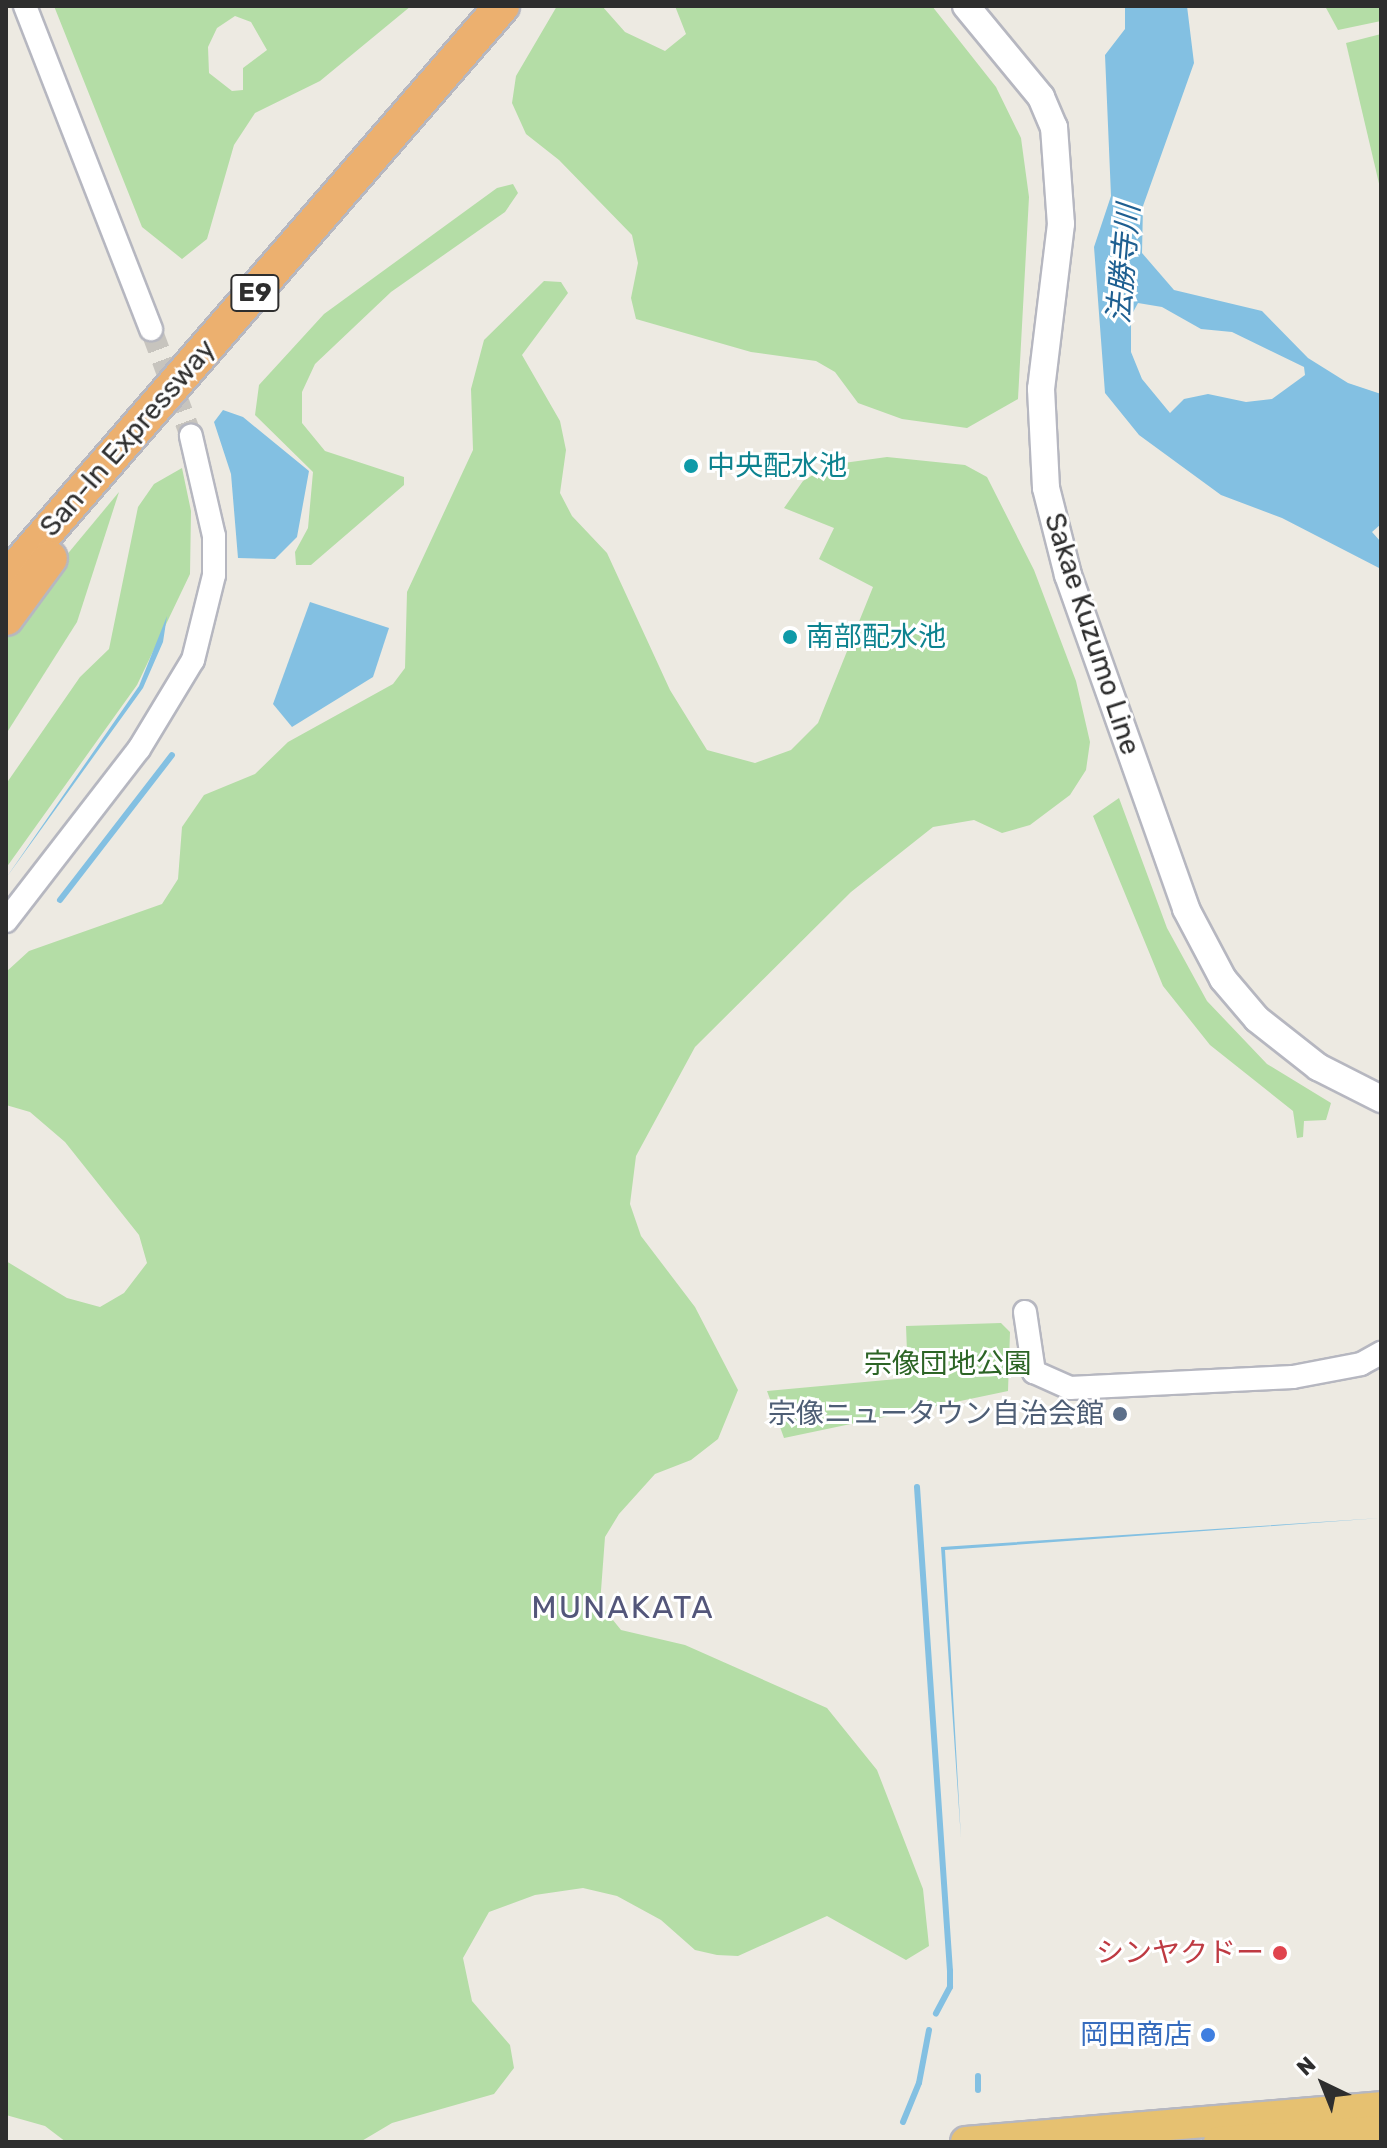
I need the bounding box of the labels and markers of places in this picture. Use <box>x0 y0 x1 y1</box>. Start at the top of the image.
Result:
place label: 中央配水池 <box>707 449 847 483</box>
marker: 中央配水池 <box>682 457 700 475</box>
place label: 南部配水池 <box>806 620 946 654</box>
marker: 南部配水池 <box>781 628 799 646</box>
place label: 宗像ニュータウン自治会館 <box>768 1397 1104 1431</box>
marker: 宗像ニュータウン自治会館 <box>1111 1405 1129 1423</box>
place label: シンヤクドー <box>1096 1936 1264 1970</box>
marker: シンヤクドー <box>1271 1944 1289 1962</box>
place label: 岡田商店 <box>1080 2018 1192 2052</box>
marker: 岡田商店 <box>1199 2026 1217 2044</box>

